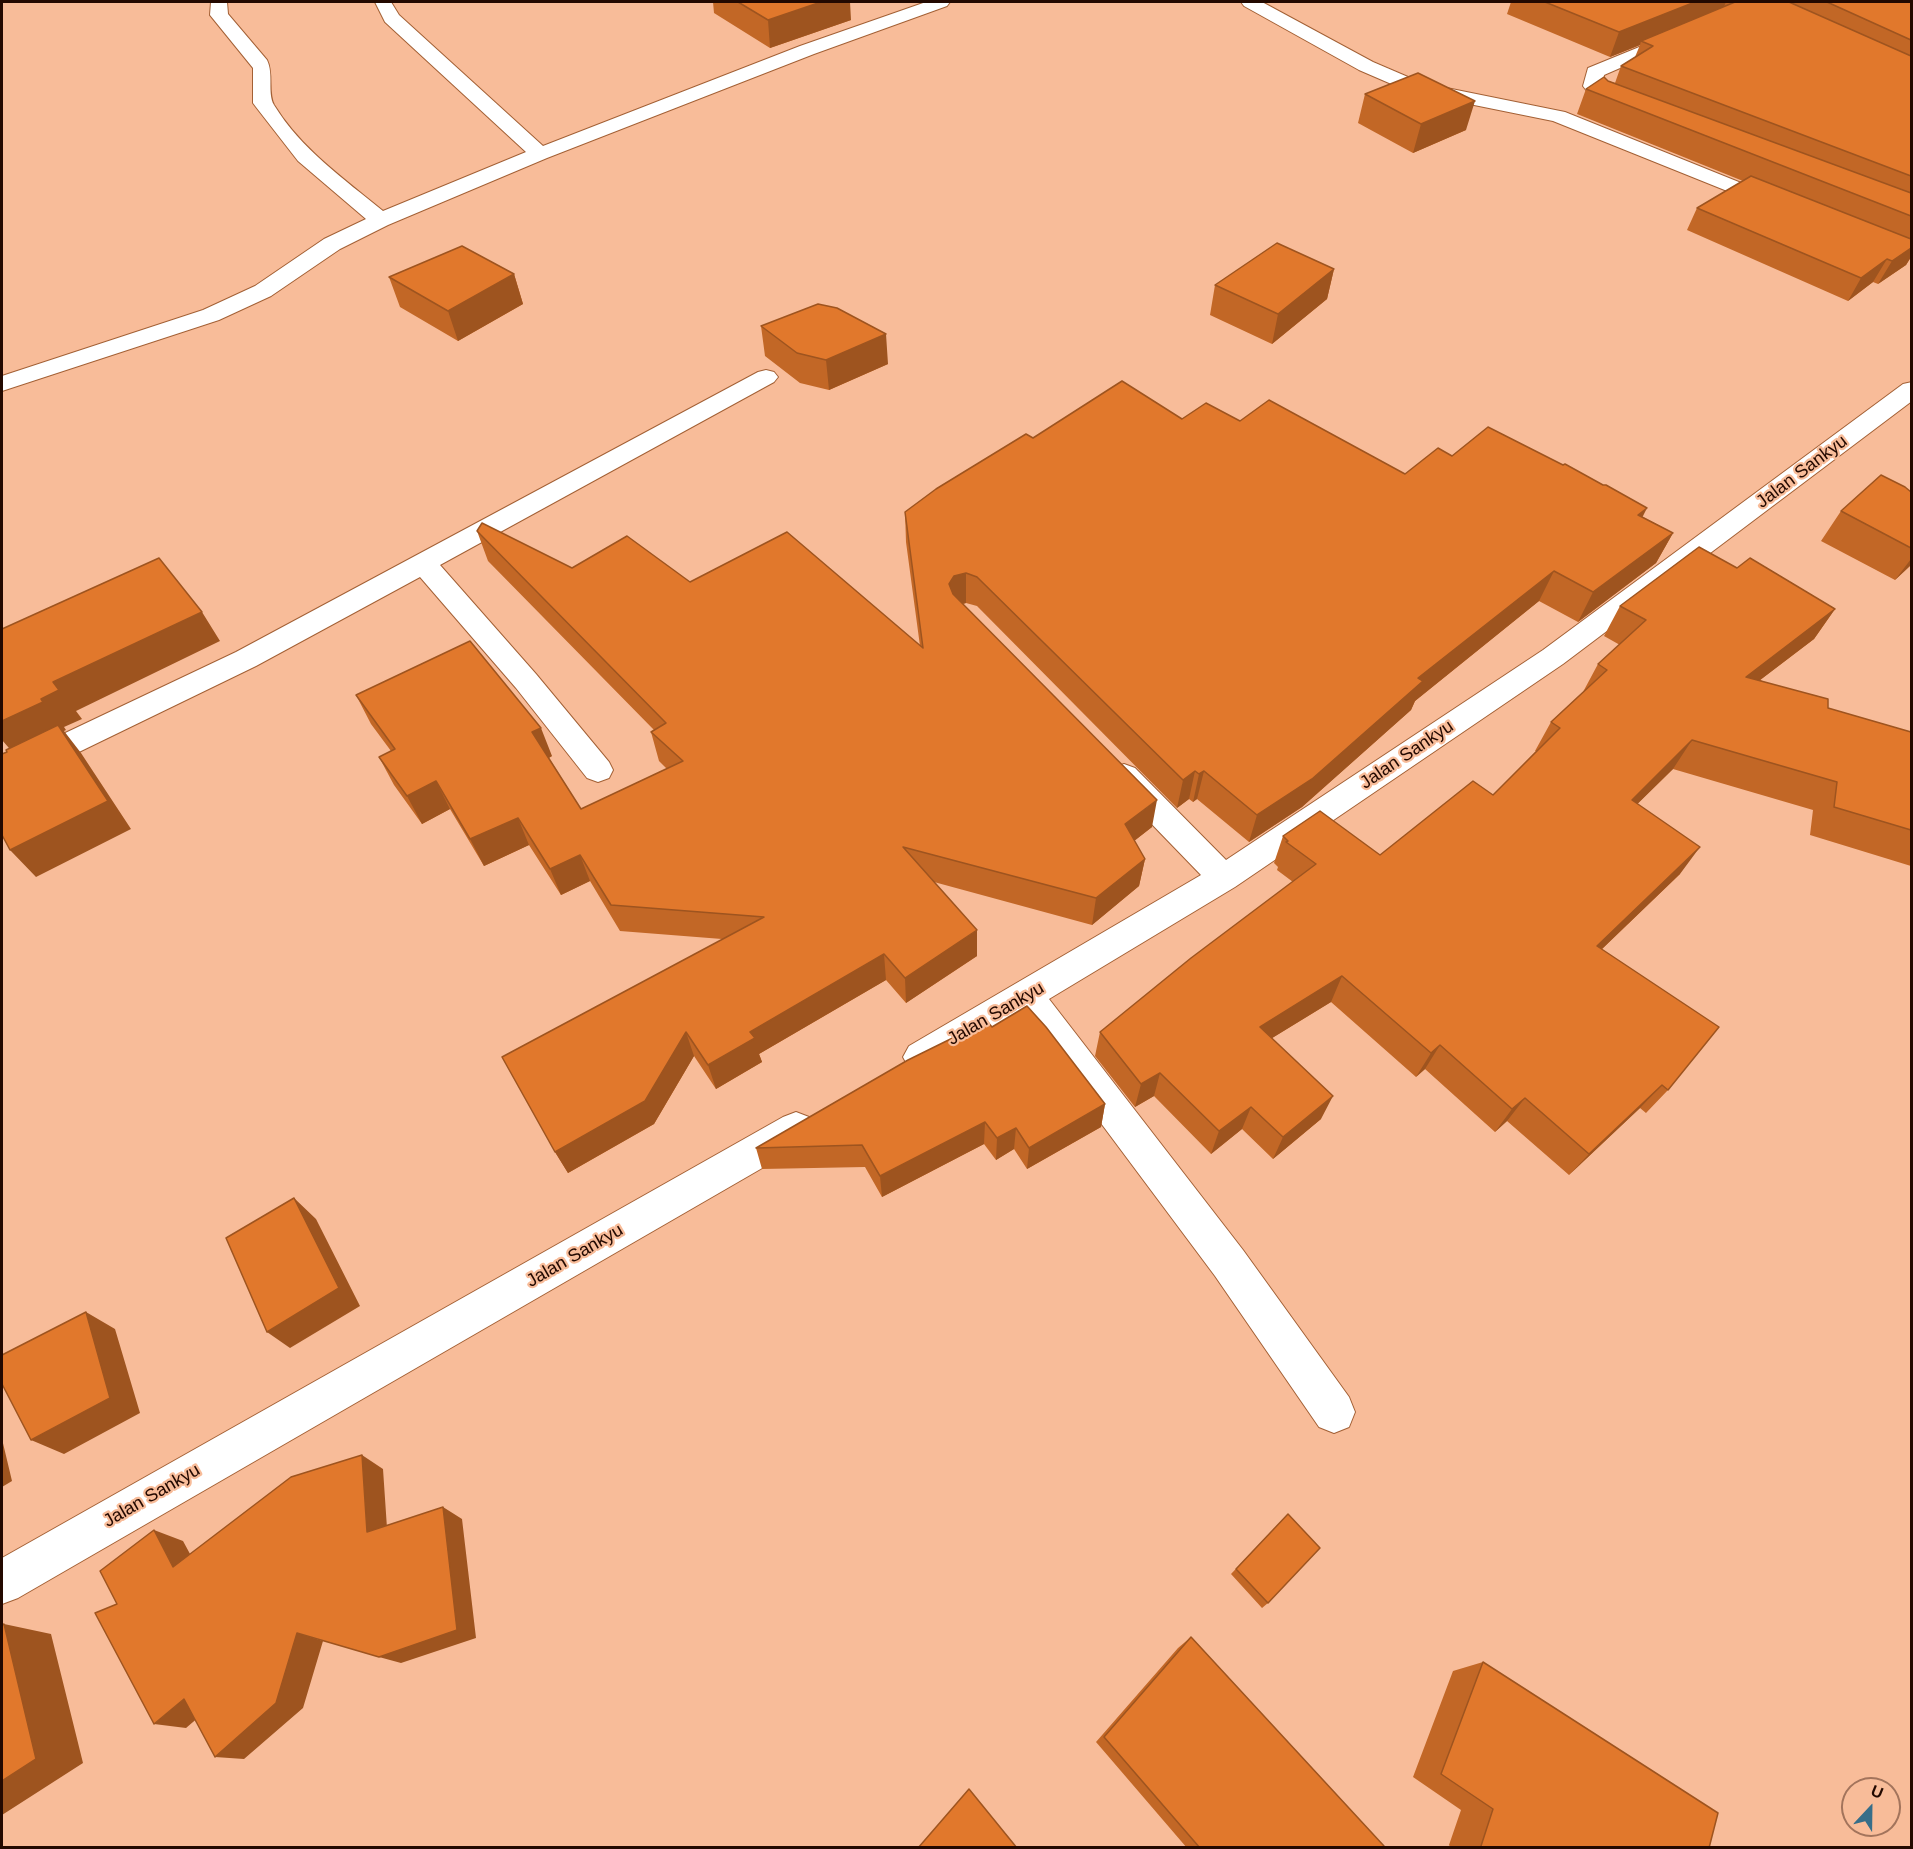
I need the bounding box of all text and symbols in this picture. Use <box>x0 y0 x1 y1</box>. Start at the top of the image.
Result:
street label: Jalan Sankyu <box>1752 431 1852 513</box>
street label: Jalan Sankyu <box>1356 716 1458 794</box>
street label: Jalan Sankyu <box>944 978 1048 1050</box>
street label: Jalan Sankyu <box>523 1220 627 1292</box>
street label: Jalan Sankyu <box>100 1460 204 1532</box>
north arrow <box>1841 1777 1901 1837</box>
text: U <box>1869 1782 1886 1802</box>

